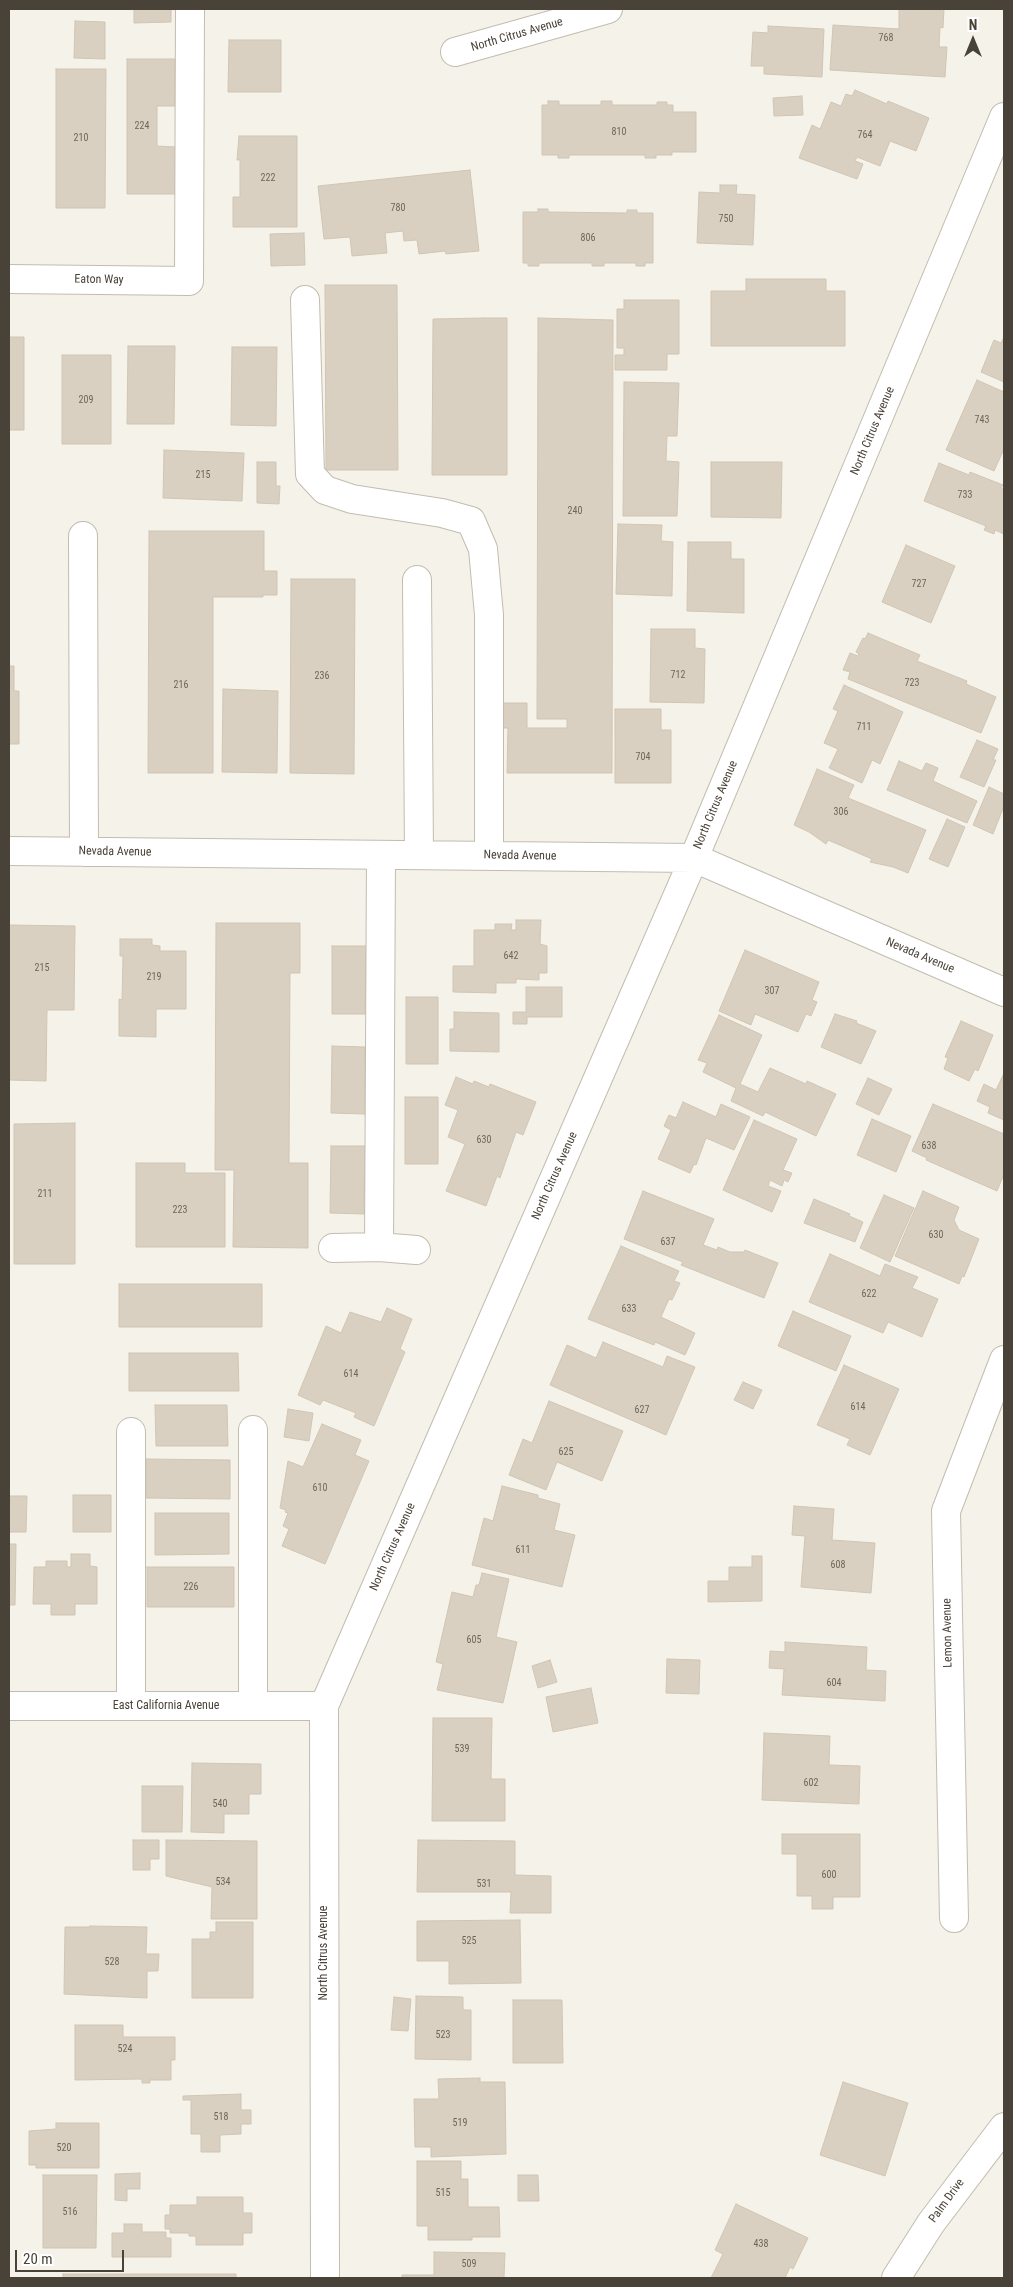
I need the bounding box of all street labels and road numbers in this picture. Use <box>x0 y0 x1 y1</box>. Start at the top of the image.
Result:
street label: North Citrus Avenue <box>469 15 565 55</box>
street label: Eaton Way <box>74 272 124 288</box>
street label: North Citrus Avenue <box>848 385 898 477</box>
street label: North Citrus Avenue <box>691 759 741 851</box>
street label: Nevada Avenue <box>78 844 152 860</box>
street label: Nevada Avenue <box>483 848 557 864</box>
street label: Nevada Avenue <box>884 935 956 977</box>
street label: North Citrus Avenue <box>529 1130 581 1222</box>
street label: North Citrus Avenue <box>367 1501 419 1593</box>
street label: Lemon Avenue <box>940 1598 956 1668</box>
street label: East California Avenue <box>113 1699 219 1713</box>
street label: North Citrus Avenue <box>317 1906 331 2000</box>
street label: Palm Drive <box>926 2176 968 2226</box>

